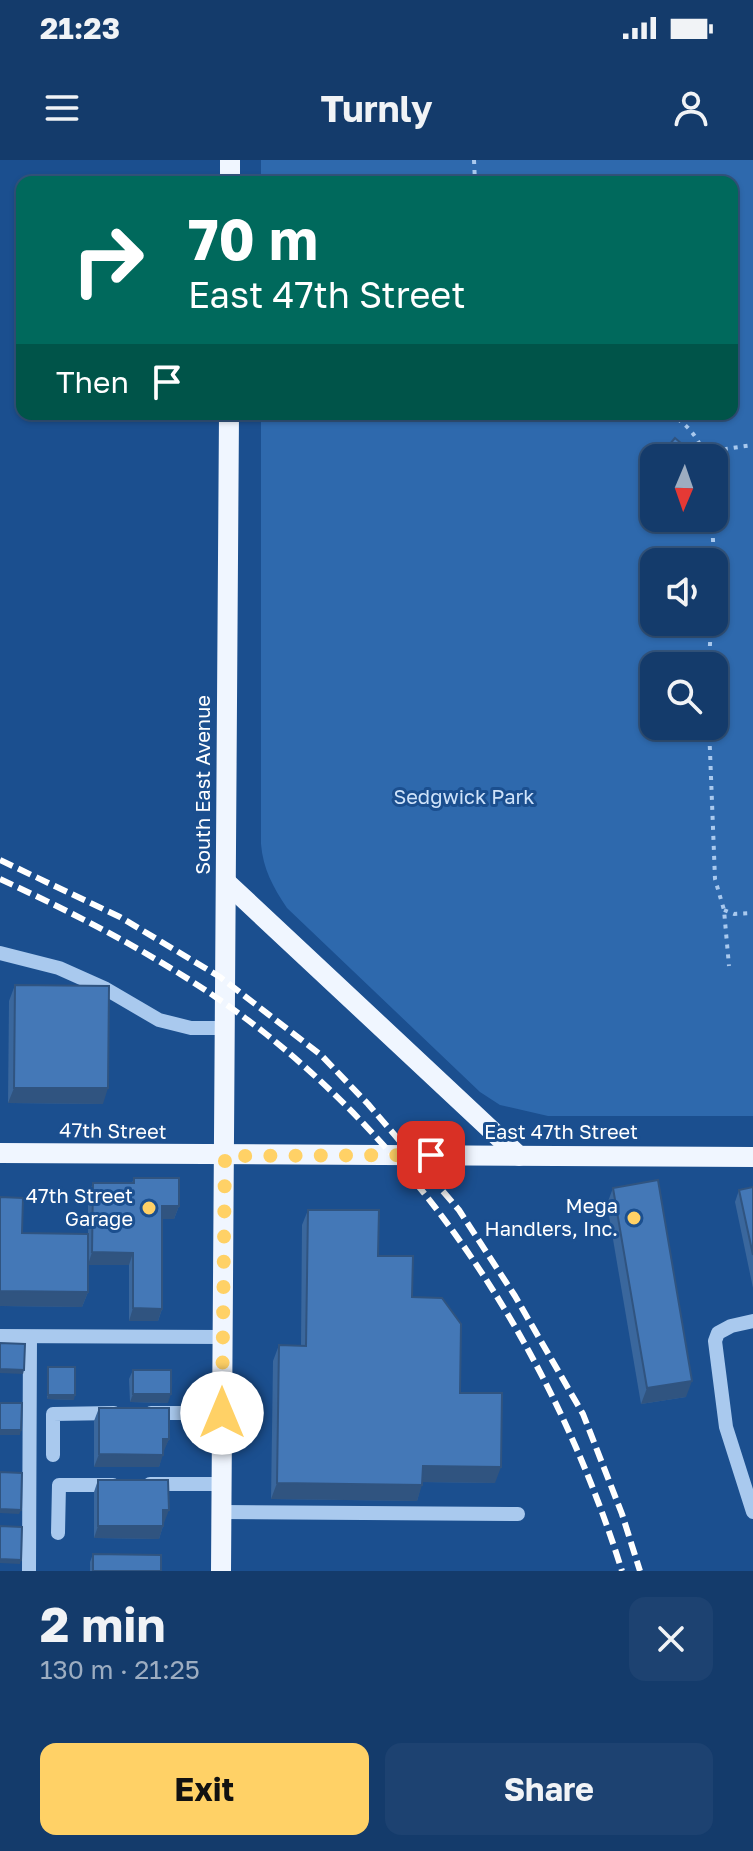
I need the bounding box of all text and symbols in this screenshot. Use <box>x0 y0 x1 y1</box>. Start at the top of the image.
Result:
text: 21:23 <box>40 10 120 46</box>
icon: menu <box>40 86 84 130</box>
icon: person <box>669 86 713 130</box>
text: Turnly <box>320 87 433 130</box>
text: 70 m <box>188 205 318 272</box>
icon: right <box>56 208 160 312</box>
text: East 47th Street <box>188 273 466 316</box>
icon: arrive <box>145 360 189 404</box>
text: Then <box>56 364 129 400</box>
north arrow <box>640 444 728 532</box>
map controls <box>640 444 728 740</box>
button: sound <box>640 548 728 636</box>
button: search <box>640 652 728 740</box>
street label: South East Avenue <box>190 695 214 875</box>
park label: Sedgwick Park <box>393 784 535 808</box>
street label: 47th Street <box>59 1117 167 1143</box>
street label: East 47th Street <box>484 1119 638 1143</box>
pin <box>397 1121 465 1189</box>
icon: arrive <box>409 1133 453 1177</box>
place label: 47th Street Garage <box>26 1183 133 1230</box>
place label: Mega Handlers, Inc. <box>485 1193 618 1240</box>
marker: 47th Street Garage <box>140 1199 158 1217</box>
marker: Mega Handlers, Inc. <box>625 1209 643 1227</box>
position arrow <box>180 1371 264 1455</box>
text: 2 min <box>40 1595 165 1653</box>
button: close <box>629 1597 713 1681</box>
text: 130 m · 21:25 <box>40 1654 200 1685</box>
button: Exit <box>40 1743 369 1835</box>
button: Share <box>385 1743 713 1835</box>

